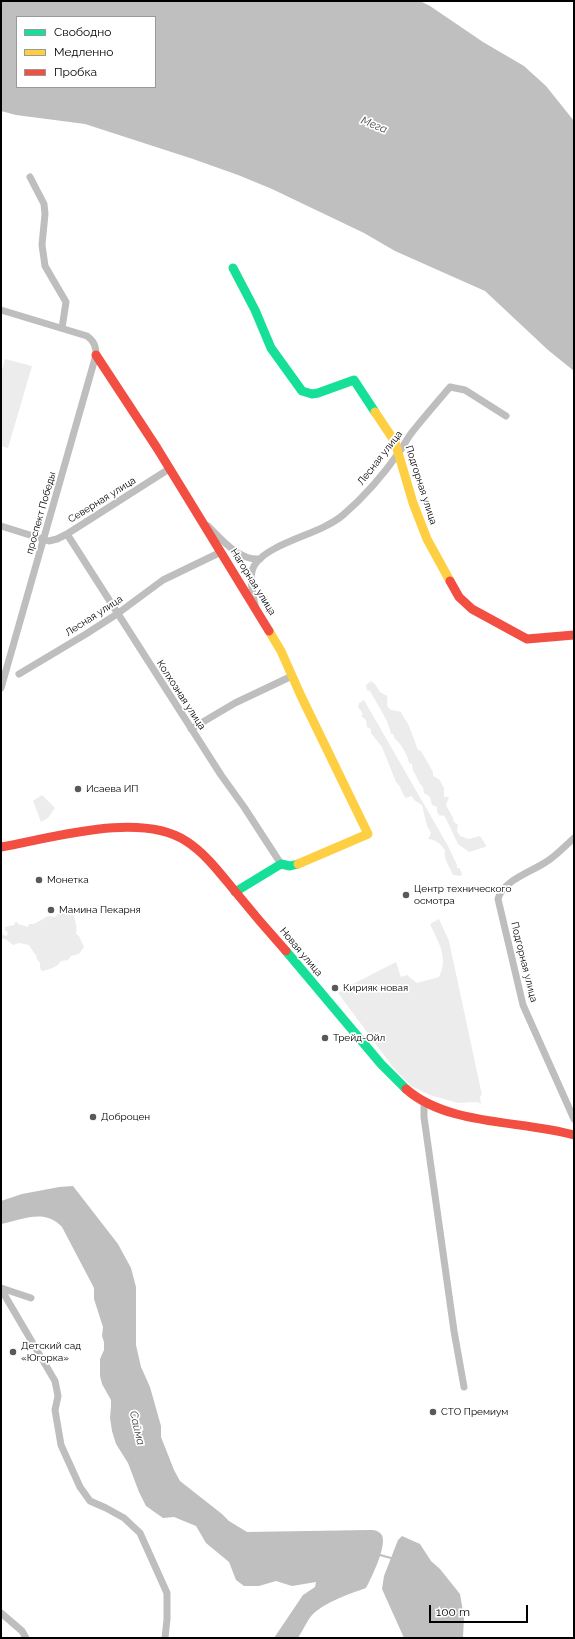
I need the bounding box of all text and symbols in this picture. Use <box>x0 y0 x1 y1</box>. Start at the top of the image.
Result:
legend <box>16 16 156 88</box>
text: Свободно <box>54 25 111 39</box>
text: Медленно <box>54 45 113 59</box>
text: Пробка <box>54 65 97 79</box>
water label: Мега <box>359 114 389 136</box>
street label: Лесная улица <box>355 428 405 488</box>
street label: Подгорная улица <box>403 444 439 526</box>
street label: проспект Победы <box>24 471 58 555</box>
street label: Северная улица <box>66 474 138 526</box>
street label: Нагорная улица <box>228 546 278 618</box>
street label: Лесная улица <box>63 593 125 639</box>
street label: Колхозная улица <box>154 658 208 732</box>
place label: Исаева ИП <box>86 783 138 795</box>
marker: Исаева ИП <box>73 784 83 794</box>
place label: Монетка <box>47 874 89 886</box>
marker: Монетка <box>34 875 44 885</box>
place label: Центр технического осмотра <box>414 883 511 906</box>
marker: Центр технического осмотра <box>401 890 411 900</box>
place label: Мамина Пекарня <box>59 904 141 916</box>
marker: Мамина Пекарня <box>46 905 56 915</box>
street label: Подгорная улица <box>508 921 540 1003</box>
street label: Новая улица <box>277 925 325 979</box>
place label: Кирияк новая <box>343 982 408 994</box>
marker: Кирияк новая <box>330 983 340 993</box>
place label: Трейд-Ойл <box>333 1032 385 1044</box>
marker: Трейд-Ойл <box>320 1033 330 1043</box>
place label: Доброцен <box>101 1111 150 1123</box>
marker: Доброцен <box>88 1112 98 1122</box>
place label: Детский сад «Югорка» <box>21 1340 81 1364</box>
marker: Детский сад «Югорка» <box>8 1347 18 1357</box>
place label: СТО Премиум <box>441 1406 508 1418</box>
marker: СТО Премиум <box>428 1407 438 1417</box>
water label: Сайма <box>127 1410 147 1446</box>
scale bar <box>431 1597 530 1623</box>
text: 100 m <box>436 1605 470 1619</box>

